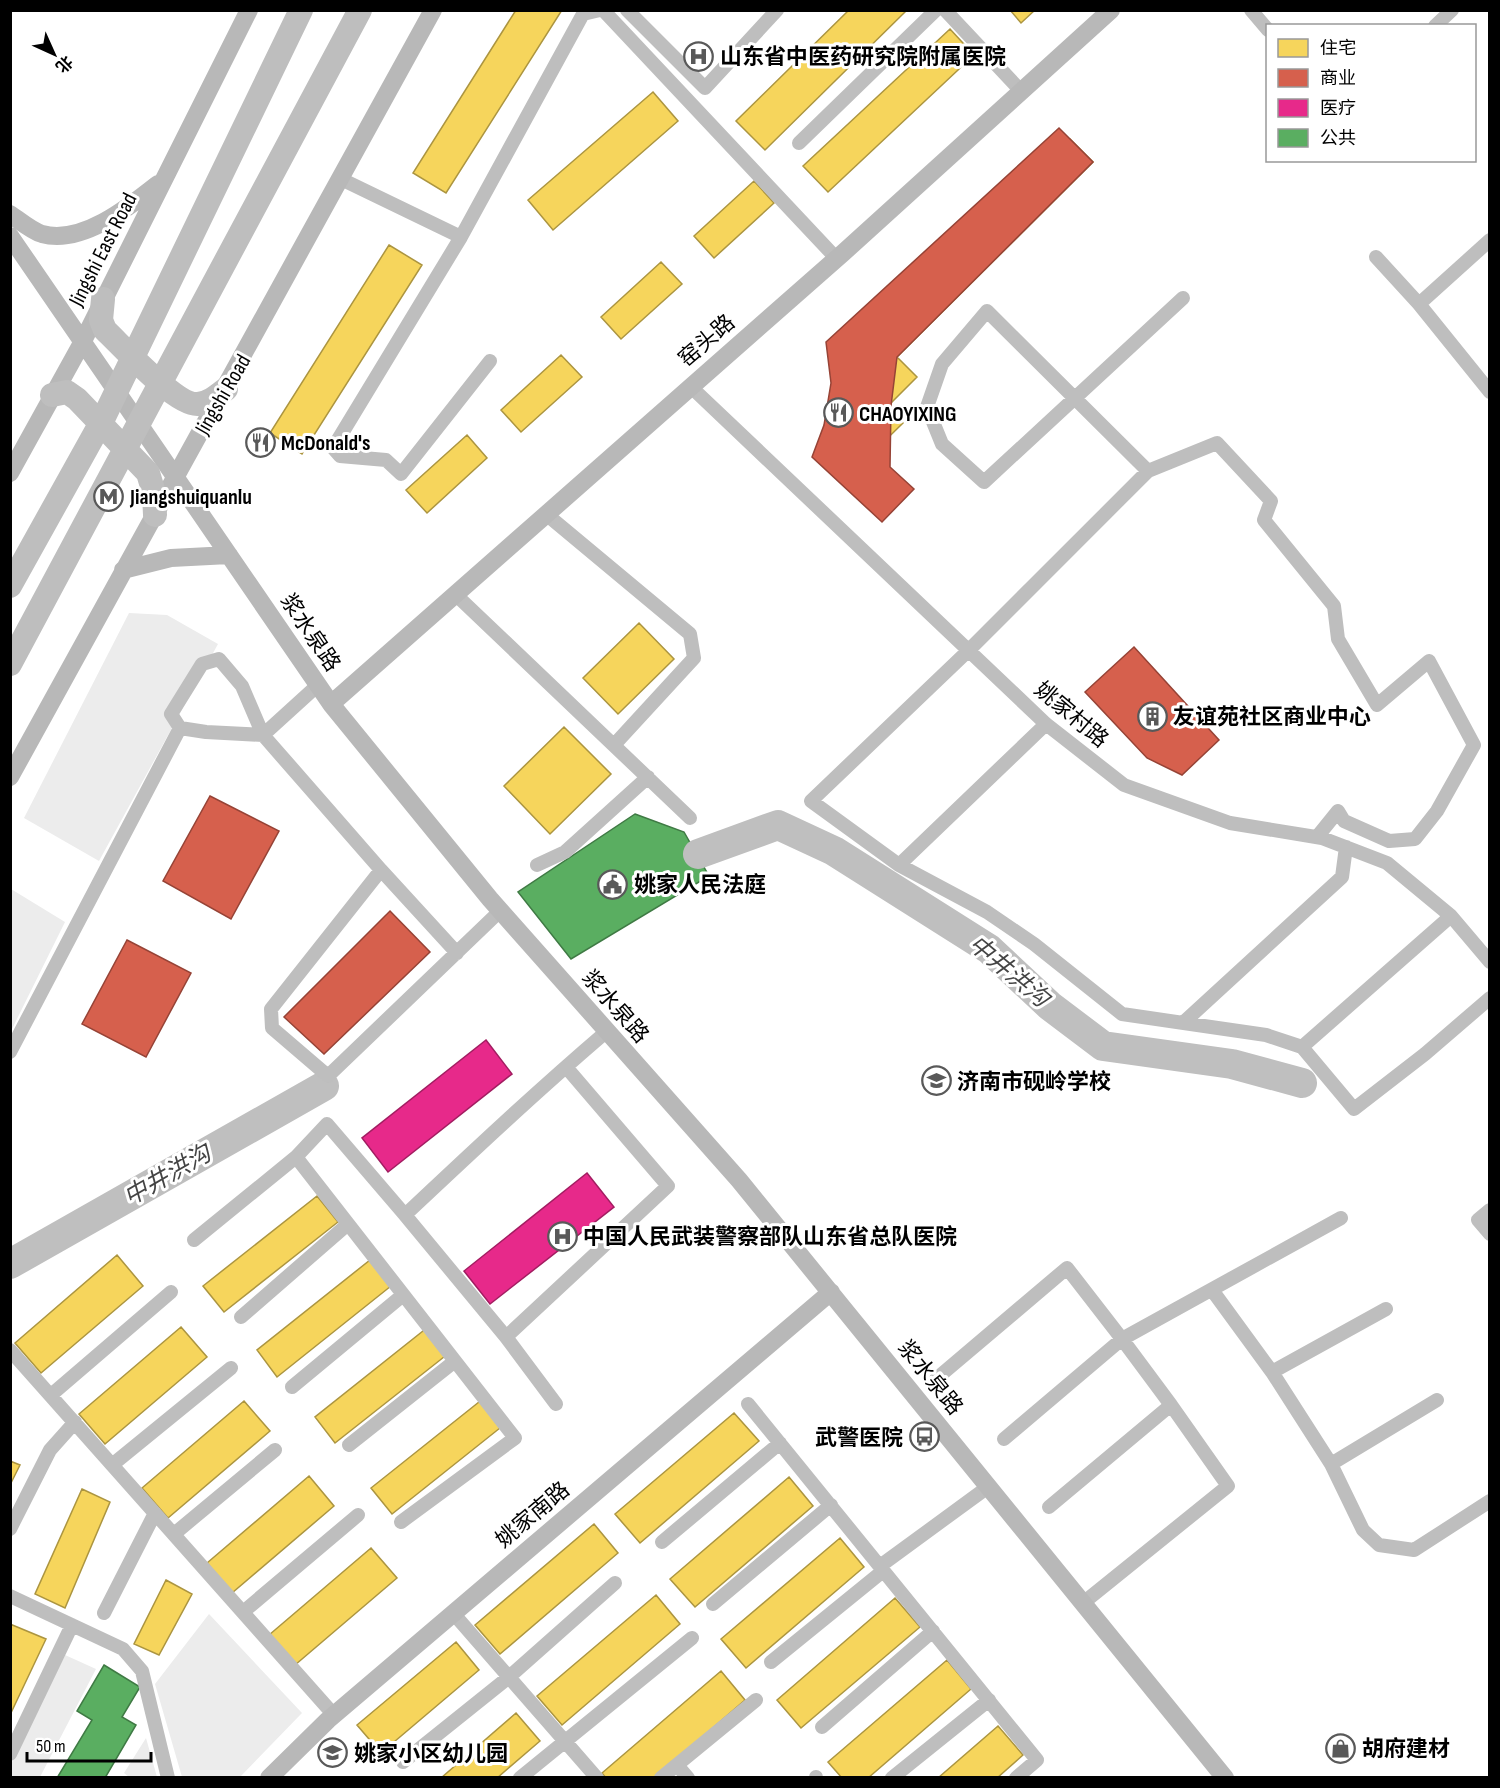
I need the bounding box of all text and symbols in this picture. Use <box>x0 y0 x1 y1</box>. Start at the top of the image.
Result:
north arrow <box>24 24 84 84</box>
legend <box>1266 24 1476 162</box>
text: 住宅 <box>1320 38 1356 59</box>
hospital icon: 山东省中医药研究院附属医院 <box>683 40 715 72</box>
place label: 山东省中医药研究院附属医院 <box>720 44 1006 71</box>
text: 北 <box>51 51 76 76</box>
text: 商业 <box>1320 68 1356 89</box>
text: 医疗 <box>1320 98 1356 119</box>
text: 公共 <box>1320 128 1356 149</box>
street label: Jingshi East Road <box>63 188 143 312</box>
street label: 窑头路 <box>673 309 741 373</box>
street label: Jingshi Road <box>189 350 257 441</box>
restaurant icon: CHAOYIXING <box>822 397 854 429</box>
place label: CHAOYIXING <box>859 401 957 428</box>
restaurant icon: McDonald's <box>244 426 276 458</box>
place label: McDonald's <box>281 430 370 457</box>
metro station icon: Jiangshuiquanlu <box>93 480 125 512</box>
place label: Jiangshuiquanlu <box>129 484 252 511</box>
street label: 浆水泉路 <box>274 589 346 677</box>
street label: 姚家村路 <box>1029 677 1113 754</box>
building icon: 友谊苑社区商业中心 <box>1136 700 1168 732</box>
place label: 友谊苑社区商业中心 <box>1173 704 1371 731</box>
public building icon: 姚家人民法庭 <box>597 868 629 900</box>
place label: 姚家人民法庭 <box>634 872 766 899</box>
water label: 中井洪沟 <box>963 929 1057 1015</box>
street label: 浆水泉路 <box>576 965 654 1049</box>
school or university icon: 济南市砚岭学校 <box>920 1065 952 1097</box>
place label: 济南市砚岭学校 <box>957 1069 1111 1096</box>
water label: 中井洪沟 <box>118 1137 219 1212</box>
hospital icon: 中国人民武装警察部队山东省总队医院 <box>546 1220 578 1252</box>
place label: 中国人民武装警察部队山东省总队医院 <box>583 1224 957 1251</box>
street label: 浆水泉路 <box>892 1335 968 1421</box>
bus stop icon: 武警医院 <box>908 1421 940 1453</box>
place label: 武警医院 <box>815 1425 903 1452</box>
street label: 姚家南路 <box>491 1477 575 1554</box>
scale bar <box>27 1725 152 1763</box>
shop icon: 胡府建材 <box>1325 1732 1357 1764</box>
text: 50 m <box>36 1736 66 1757</box>
place label: 胡府建材 <box>1362 1736 1450 1763</box>
school or university icon: 姚家小区幼儿园 <box>317 1737 349 1769</box>
place label: 姚家小区幼儿园 <box>354 1741 508 1768</box>

